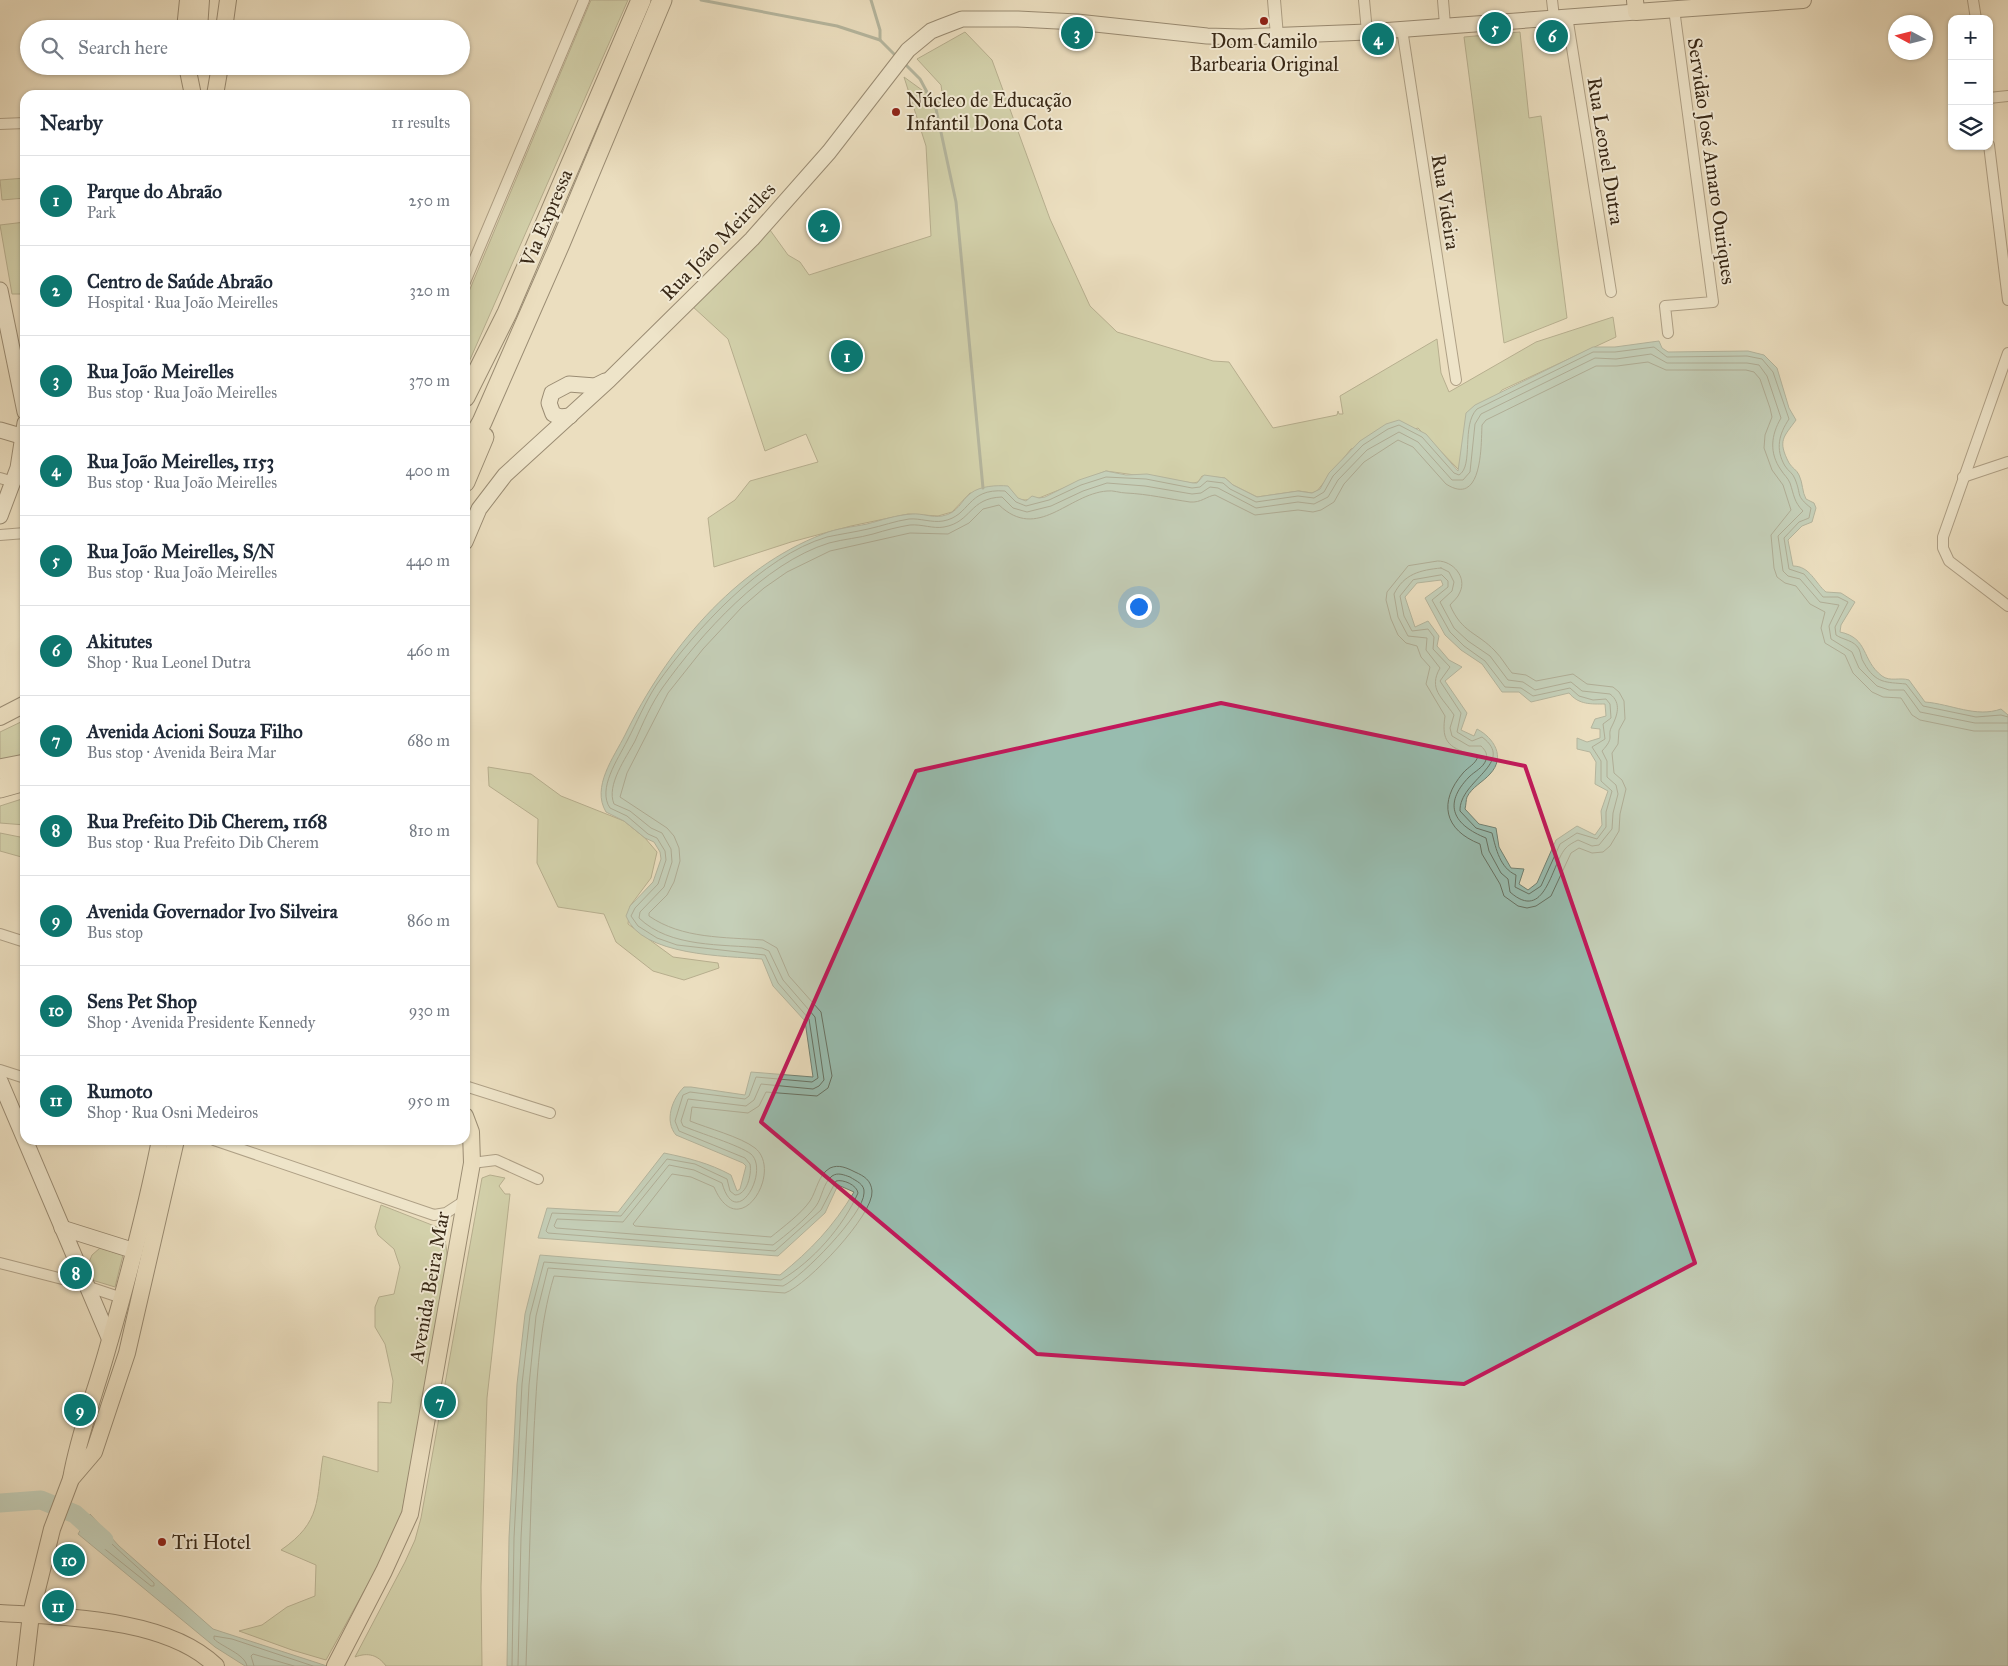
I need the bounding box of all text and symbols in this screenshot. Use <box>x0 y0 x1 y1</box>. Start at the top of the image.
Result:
pin: 5 <box>1479 9 1511 47</box>
pin: 3 <box>1061 14 1093 52</box>
marker: Dom Camilo Barbearia Original <box>1258 15 1270 27</box>
north arrow <box>1888 15 1933 60</box>
map controls <box>1948 15 1993 150</box>
button: + <box>1948 15 1993 60</box>
pin: 6 <box>1536 17 1568 55</box>
search box <box>20 20 470 75</box>
pin: 4 <box>1362 20 1394 58</box>
place label: Dom Camilo Barbearia Original <box>1189 29 1339 77</box>
icon: search <box>38 34 66 62</box>
text: Search here <box>78 36 168 59</box>
street label: Servidão José Amaro Ouriques <box>1682 36 1741 286</box>
button: − <box>1948 60 1993 105</box>
street label: Rua Leonel Dutra <box>1582 76 1630 227</box>
place label: Núcleo de Educação Infantil Dona Cota <box>906 88 1072 135</box>
button: layers <box>1948 105 1993 150</box>
marker: Núcleo de Educação Infantil Dona Cota <box>890 106 902 118</box>
text: Nearby <box>40 110 103 136</box>
text: 11 results <box>391 113 450 132</box>
street label: Rua Videira <box>1427 152 1465 252</box>
street label: Via Expressa <box>514 165 578 271</box>
street label: Rua João Meirelles <box>656 177 781 306</box>
text: Parque do Abraão <box>87 180 222 203</box>
text: 1 <box>53 191 59 210</box>
text: 250 m <box>409 191 450 210</box>
text: Park <box>87 203 116 222</box>
pin: 2 <box>808 207 840 245</box>
text: Centro de Saúde Abraão <box>87 270 273 293</box>
text: 2 <box>52 281 60 300</box>
text: 320 m <box>410 281 450 300</box>
text: Hospital · Rua João Meirelles <box>87 293 278 312</box>
pin: 1 <box>831 337 863 375</box>
text: Rua João Meirelles <box>87 360 234 383</box>
text: 3 <box>53 371 59 390</box>
text: 370 m <box>409 371 450 390</box>
text: Bus stop · Rua João Meirelles <box>87 383 277 402</box>
text: Rua João Meirelles, 1153 <box>87 450 274 473</box>
text: 4 <box>52 461 60 480</box>
text: 400 m <box>406 461 450 480</box>
text: Bus stop · Rua João Meirelles <box>87 473 277 492</box>
text: Rua João Meirelles, S/N <box>87 540 275 563</box>
text: 5 <box>52 551 60 570</box>
text: 440 m <box>406 551 450 570</box>
text: Bus stop · Rua João Meirelles <box>87 563 277 582</box>
your location <box>1126 594 1152 620</box>
text: Akitutes <box>87 630 152 653</box>
text: 6 <box>52 641 60 660</box>
text: 460 m <box>407 641 450 660</box>
text: Shop · Rua Leonel Dutra <box>87 653 251 672</box>
text: Avenida Acioni Souza Filho <box>87 720 303 743</box>
text: 7 <box>52 731 60 750</box>
text: 680 m <box>407 731 450 750</box>
text: Bus stop · Avenida Beira Mar <box>87 743 276 762</box>
text: Rua Prefeito Dib Cherem, 1168 <box>87 810 327 833</box>
text: 8 <box>52 821 60 840</box>
text: 810 m <box>409 821 450 840</box>
text: Bus stop · Rua Prefeito Dib Cherem <box>87 833 319 852</box>
text: Avenida Governador Ivo Silveira <box>87 900 338 923</box>
text: 9 <box>52 911 60 930</box>
text: 860 m <box>407 911 450 930</box>
text: Bus stop <box>87 923 143 942</box>
text: Sens Pet Shop <box>87 990 197 1013</box>
text: 10 <box>48 1001 64 1020</box>
text: 930 m <box>409 1001 450 1020</box>
text: Shop · Avenida Presidente Kennedy <box>87 1013 315 1032</box>
text: Rumoto <box>87 1080 152 1103</box>
text: 11 <box>50 1091 62 1110</box>
text: 950 m <box>408 1091 450 1110</box>
text: Shop · Rua Osni Medeiros <box>87 1103 258 1122</box>
street label: Avenida Beira Mar <box>404 1209 454 1366</box>
pin: 8 <box>60 1254 92 1292</box>
pin: 7 <box>424 1383 456 1421</box>
pin: 9 <box>64 1391 96 1429</box>
place label: Tri Hotel <box>172 1530 251 1554</box>
marker: Tri Hotel <box>156 1536 168 1548</box>
pin: 10 <box>53 1541 85 1579</box>
pin: 11 <box>42 1587 74 1625</box>

